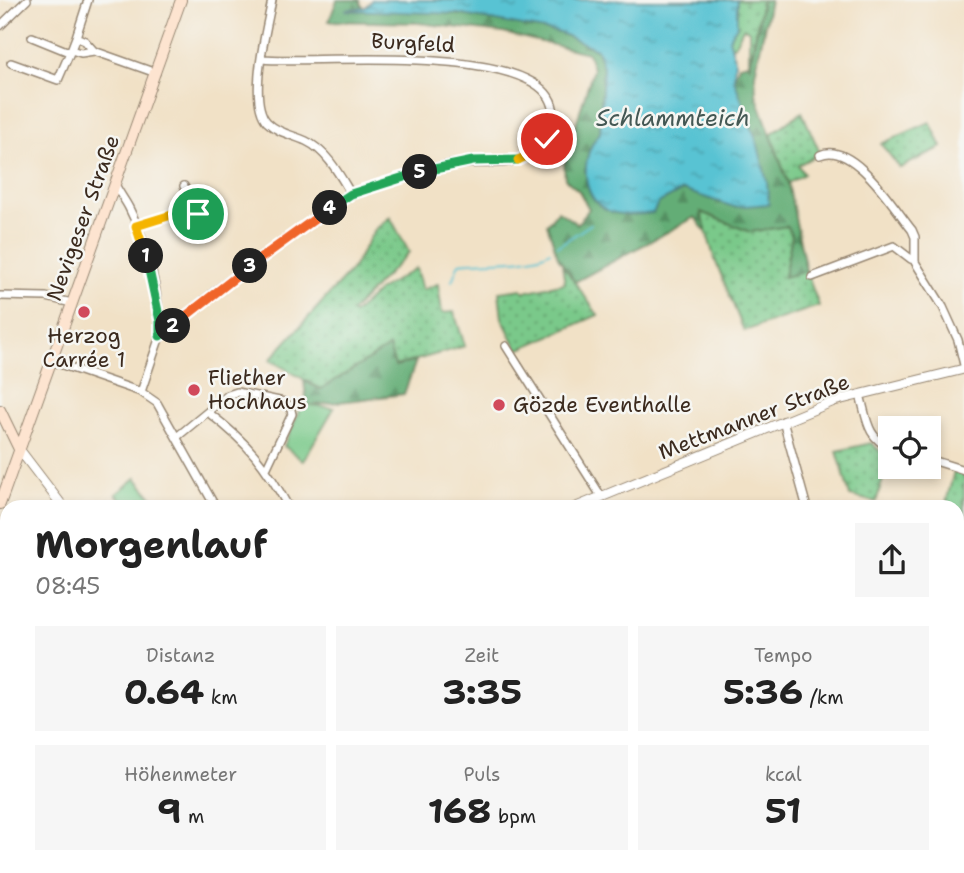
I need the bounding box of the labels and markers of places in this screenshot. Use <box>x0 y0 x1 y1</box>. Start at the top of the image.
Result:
pin <box>517 109 577 169</box>
pin: 5 <box>402 154 438 190</box>
pin <box>168 184 228 244</box>
pin: 4 <box>312 190 348 226</box>
pin: 1 <box>128 238 164 274</box>
pin: 3 <box>232 248 268 284</box>
marker: Herzog Carrée 1 <box>76 304 92 320</box>
pin: 2 <box>156 308 190 344</box>
place label: Herzog Carrée 1 <box>43 322 125 374</box>
place label: Fliether Hochhaus <box>208 364 307 416</box>
marker: Fliether Hochhaus <box>186 382 202 398</box>
place label: Gözde Eventhalle <box>513 391 692 419</box>
marker: Gözde Eventhalle <box>491 397 507 413</box>

